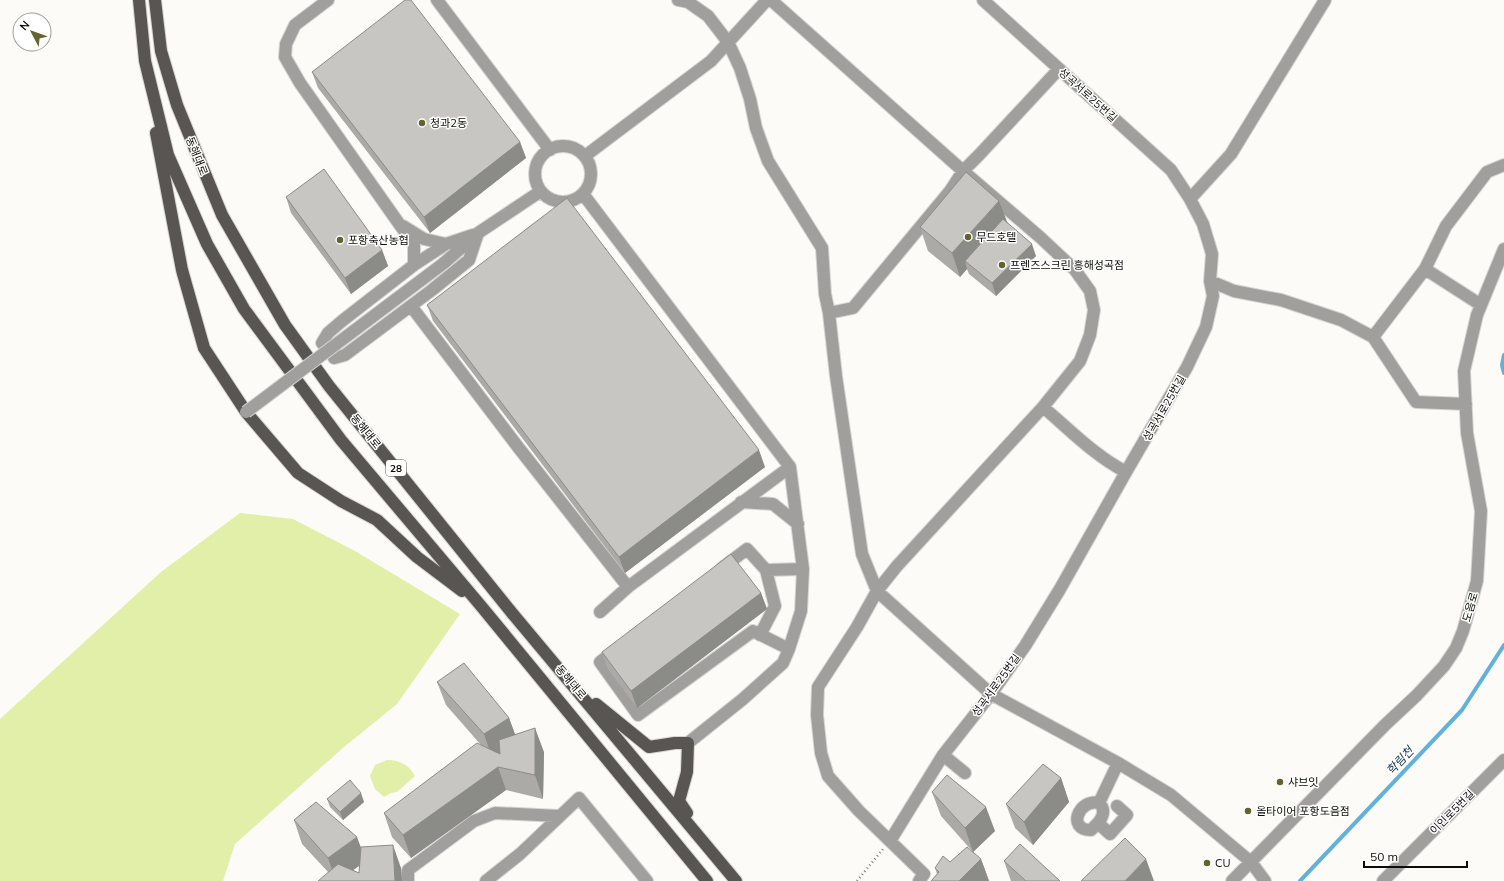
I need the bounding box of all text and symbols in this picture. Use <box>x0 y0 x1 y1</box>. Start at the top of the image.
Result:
north arrow <box>12 12 52 52</box>
text: N <box>16 18 32 33</box>
street label: 성곡서로25번길 <box>1056 65 1120 125</box>
place label: 청과2동 <box>430 116 467 130</box>
marker: 청과2동 <box>417 118 427 128</box>
street label: 동해대로 <box>183 135 211 177</box>
place label: 무드호텔 <box>976 230 1016 244</box>
marker: 무드호텔 <box>963 232 973 242</box>
place label: 포항축산농협 <box>348 233 409 247</box>
marker: 포항축산농협 <box>335 235 345 245</box>
place label: 프렌즈스크린 흥해성곡점 <box>1010 258 1124 272</box>
marker: 프렌즈스크린 흥해성곡점 <box>997 260 1007 270</box>
street label: 성곡서로25번길 <box>1139 372 1189 444</box>
street label: 동해대로 <box>348 411 384 451</box>
road number: 28 <box>386 460 406 476</box>
street label: 도음로 <box>1459 590 1481 624</box>
street label: 성곡서로25번길 <box>969 651 1023 719</box>
street label: 동해대로 <box>553 662 589 702</box>
water label: 학림천 <box>1383 742 1418 778</box>
place label: 샤브잇 <box>1288 775 1318 789</box>
marker: 샤브잇 <box>1275 777 1285 787</box>
street label: 이인로5번길 <box>1427 787 1477 837</box>
place label: 올타이어 포항도음점 <box>1256 804 1350 818</box>
marker: 올타이어 포항도음점 <box>1243 806 1253 816</box>
scale bar <box>1364 843 1467 869</box>
text: 50 m <box>1370 849 1398 864</box>
place label: CU <box>1215 856 1231 870</box>
marker: CU <box>1202 858 1212 868</box>

